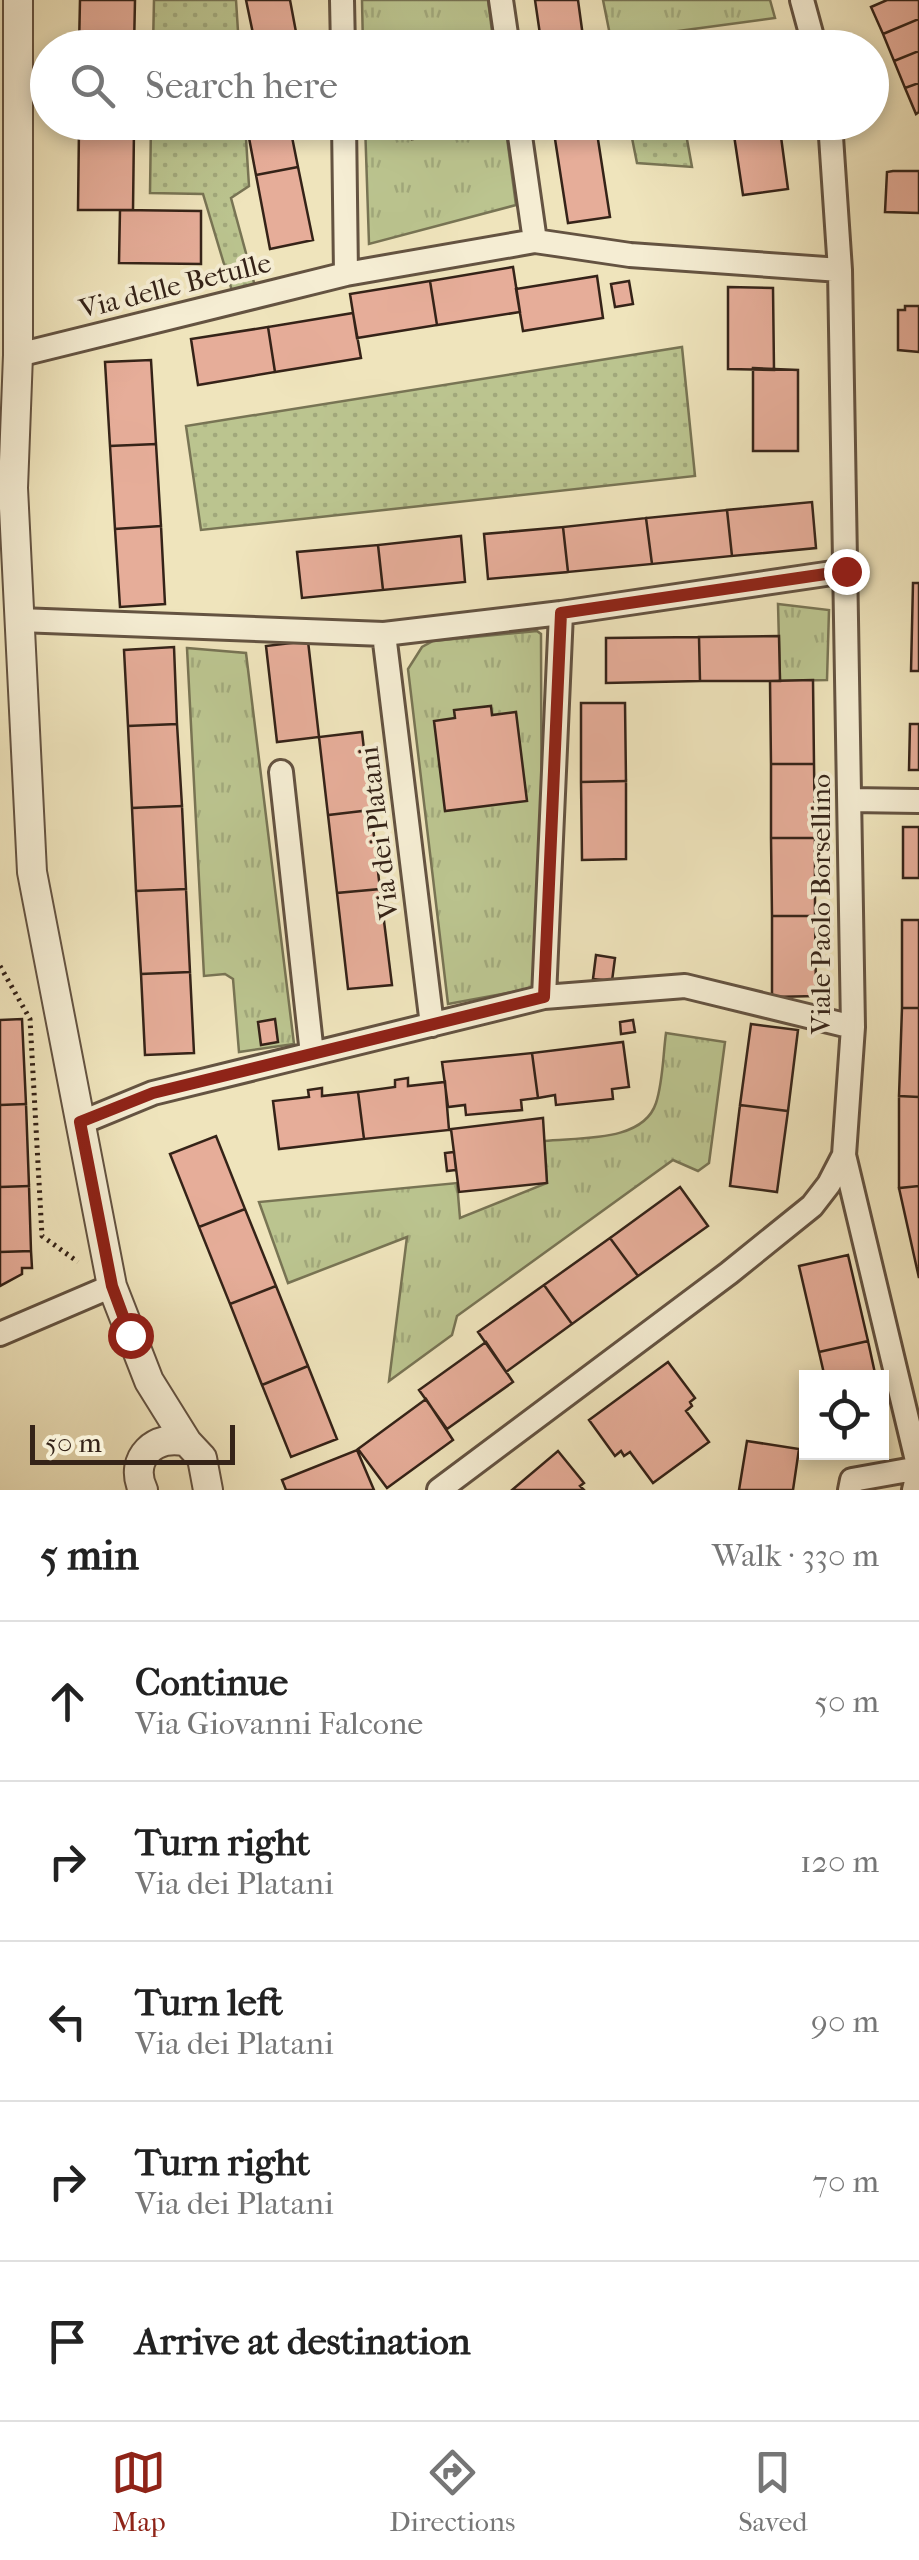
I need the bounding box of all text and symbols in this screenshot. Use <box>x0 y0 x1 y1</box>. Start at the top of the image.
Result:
search box <box>30 30 889 140</box>
icon: search <box>65 58 120 113</box>
text: Search here <box>145 63 338 108</box>
street label: Via delle Betulle <box>75 246 275 326</box>
route end <box>824 549 870 595</box>
street label: Via dei Platani <box>352 745 406 922</box>
street label: Viale Paolo Borsellino <box>804 774 837 1035</box>
route start <box>108 1313 154 1359</box>
map controls <box>799 1370 889 1460</box>
button: locate <box>799 1370 889 1460</box>
scale bar <box>30 1420 235 1464</box>
text: 50 m <box>45 1426 102 1459</box>
text: 5 min <box>40 1531 139 1580</box>
text: Walk · 330 m <box>712 1537 879 1574</box>
text: Continue <box>135 1660 288 1705</box>
icon: ahead <box>40 1674 95 1729</box>
text: 50 m <box>814 1683 879 1720</box>
text: Via Giovanni Falcone <box>135 1705 423 1742</box>
text: Turn right <box>135 1820 310 1865</box>
icon: right <box>40 1834 95 1889</box>
text: 120 m <box>800 1843 879 1880</box>
text: Via dei Platani <box>135 1865 334 1902</box>
text: Turn left <box>135 1980 283 2025</box>
icon: left <box>40 1994 95 2049</box>
text: 90 m <box>811 2003 879 2040</box>
text: Via dei Platani <box>135 2025 334 2062</box>
text: Turn right <box>135 2140 310 2185</box>
icon: right <box>40 2154 95 2209</box>
text: 70 m <box>813 2163 879 2200</box>
text: Via dei Platani <box>135 2185 334 2222</box>
icon: arrive <box>40 2314 95 2369</box>
text: Arrive at destination <box>135 2319 471 2364</box>
tab: Map <box>111 2445 166 2538</box>
tab: Directions <box>389 2445 515 2538</box>
tab: Saved <box>738 2445 808 2538</box>

